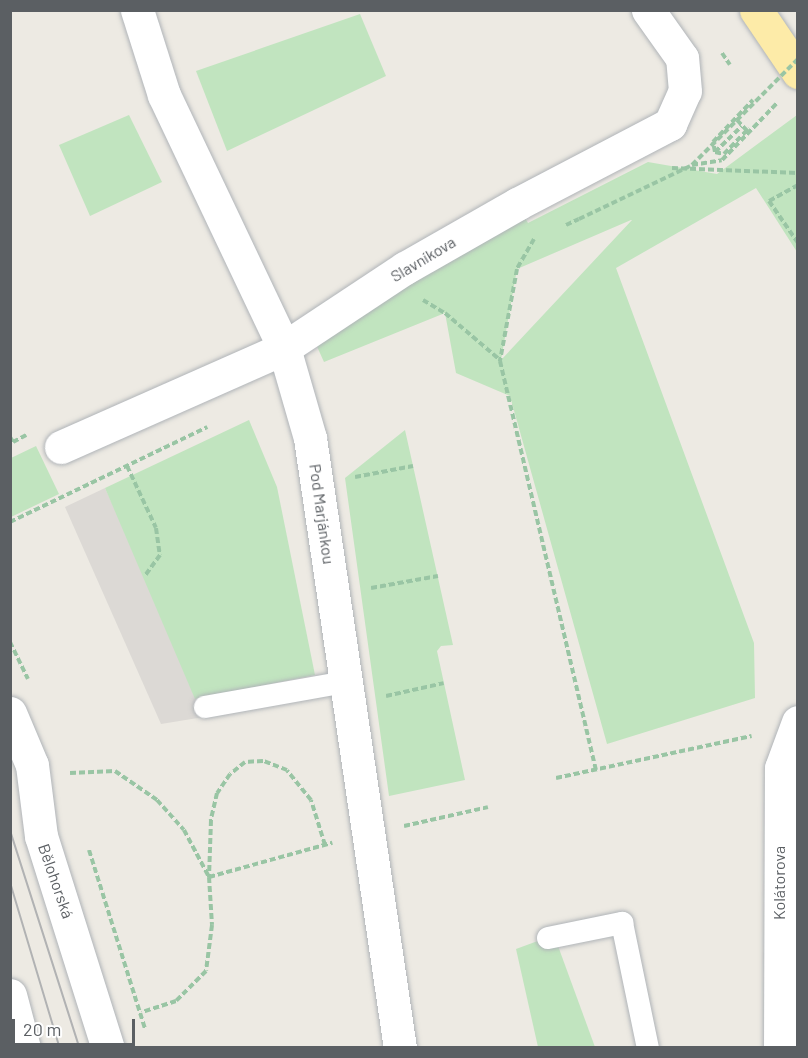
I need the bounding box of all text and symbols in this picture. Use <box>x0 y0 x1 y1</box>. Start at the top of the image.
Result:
street label: Slavníkova <box>387 232 459 286</box>
street label: Pod Marjánkou <box>305 463 339 565</box>
street label: Bělohorská <box>34 841 78 921</box>
street label: Kolátorova <box>769 846 789 920</box>
scale bar <box>15 1007 138 1045</box>
text: 20 m <box>23 1018 61 1040</box>

